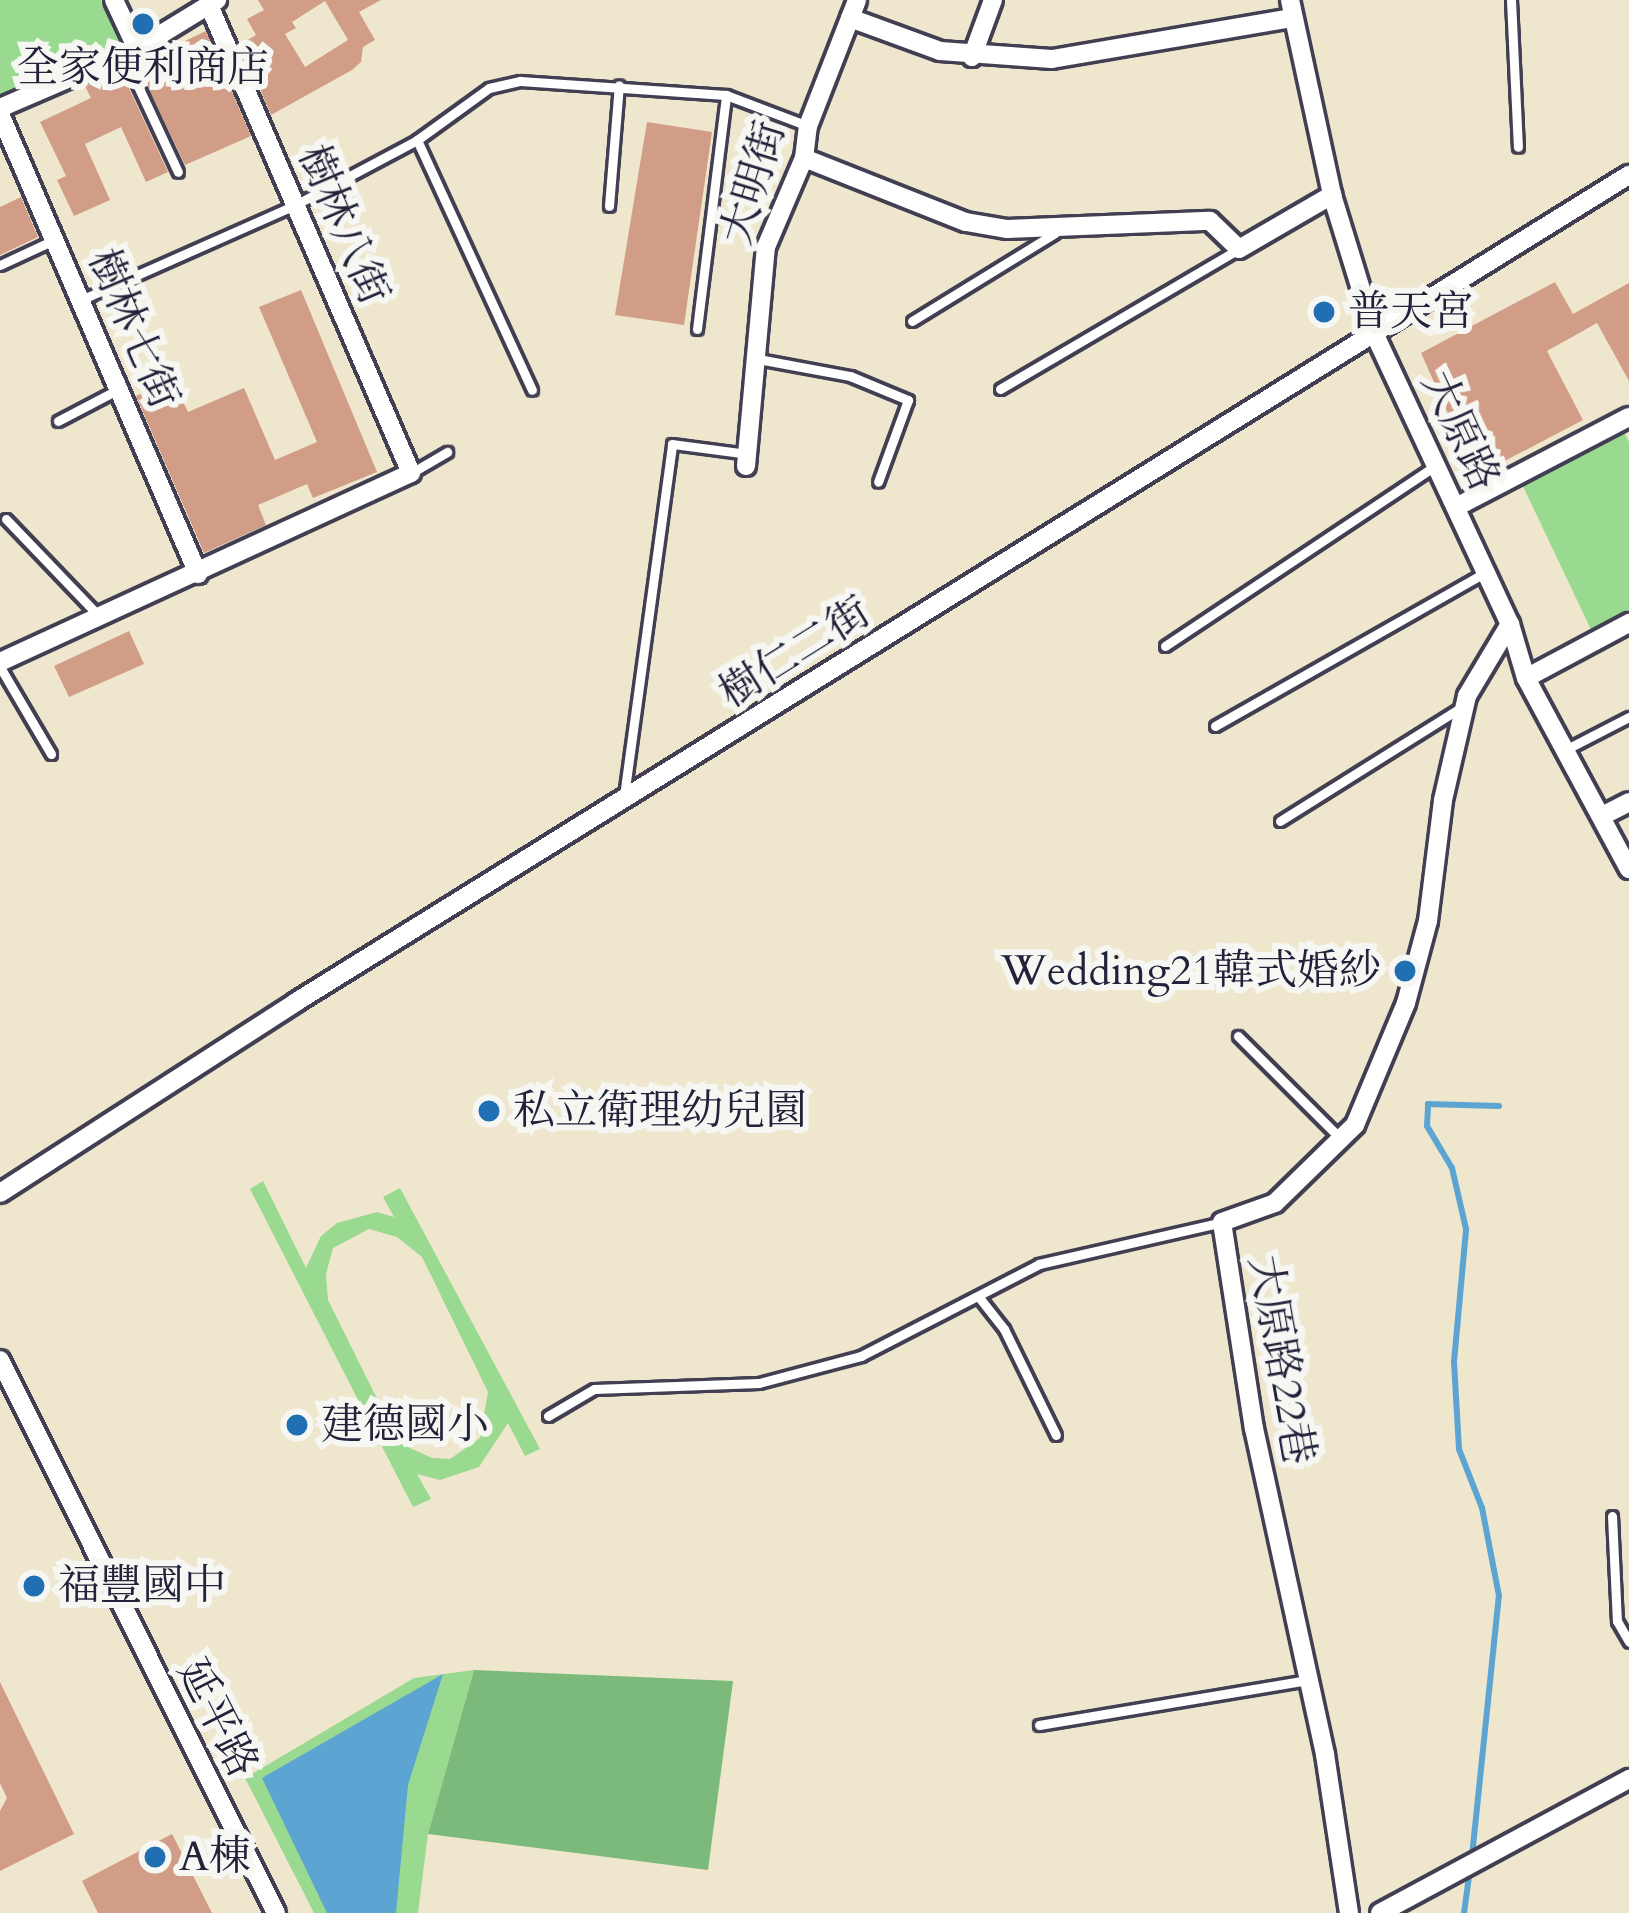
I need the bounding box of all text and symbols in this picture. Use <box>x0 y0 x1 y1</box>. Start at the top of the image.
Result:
marker: 全家便利商店 <box>130 11 156 37</box>
place label: 全家便利商店 <box>17 43 269 93</box>
street label: 大明街 <box>711 115 797 251</box>
street label: 樹林八街 <box>287 138 399 312</box>
street label: 樹林七街 <box>77 242 189 416</box>
place label: 普天宮 <box>1348 287 1474 337</box>
marker: 普天宮 <box>1311 299 1337 325</box>
street label: 大原路 <box>1411 363 1509 499</box>
street label: 樹仁二街 <box>710 587 880 719</box>
place label: Wedding21韓式婚紗 <box>1001 946 1381 996</box>
marker: Wedding21韓式婚紗 <box>1392 958 1418 984</box>
place label: 私立衛理幼兒園 <box>513 1086 807 1136</box>
marker: 私立衛理幼兒園 <box>476 1098 502 1124</box>
street label: 大原路22巷 <box>1238 1252 1324 1468</box>
place label: 建德國小 <box>321 1400 489 1450</box>
marker: 建德國小 <box>284 1412 310 1438</box>
place label: 福豐國中 <box>58 1561 226 1611</box>
marker: 福豐國中 <box>21 1573 47 1599</box>
street label: 延平路 <box>166 1650 268 1786</box>
place label: A棟 <box>179 1832 251 1882</box>
marker: A棟 <box>142 1844 168 1870</box>

